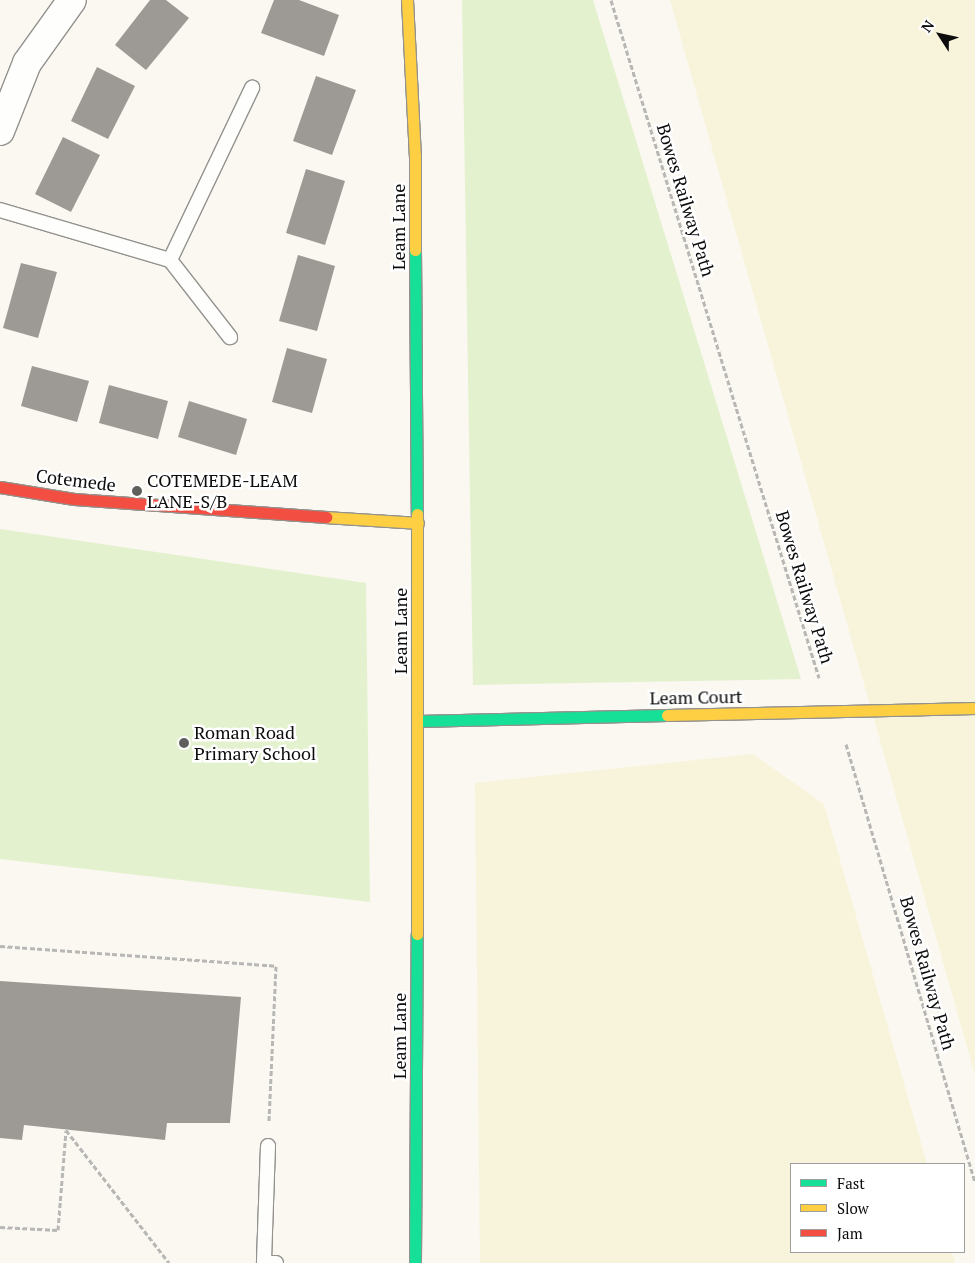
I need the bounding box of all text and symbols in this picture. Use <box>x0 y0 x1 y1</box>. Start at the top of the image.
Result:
north arrow <box>915 10 965 60</box>
text: N <box>916 16 938 36</box>
street label: Bowes Railway Path <box>652 121 720 279</box>
street label: Leam Lane <box>387 184 409 270</box>
street label: Cotemede <box>35 464 117 496</box>
place label: COTEMEDE-LEAM LANE-S/B <box>147 470 298 512</box>
marker: COTEMEDE-LEAM LANE-S/B <box>131 485 143 497</box>
street label: Bowes Railway Path <box>771 508 839 666</box>
street label: Leam Lane <box>389 588 411 674</box>
street label: Leam Court <box>649 685 743 709</box>
place label: Roman Road Primary School <box>194 722 316 764</box>
marker: Roman Road Primary School <box>178 737 190 749</box>
street label: Bowes Railway Path <box>896 894 960 1052</box>
street label: Leam Lane <box>388 993 410 1079</box>
legend <box>790 1163 965 1253</box>
text: Fast <box>837 1173 865 1193</box>
text: Slow <box>837 1198 869 1218</box>
text: Jam <box>837 1223 863 1243</box>

